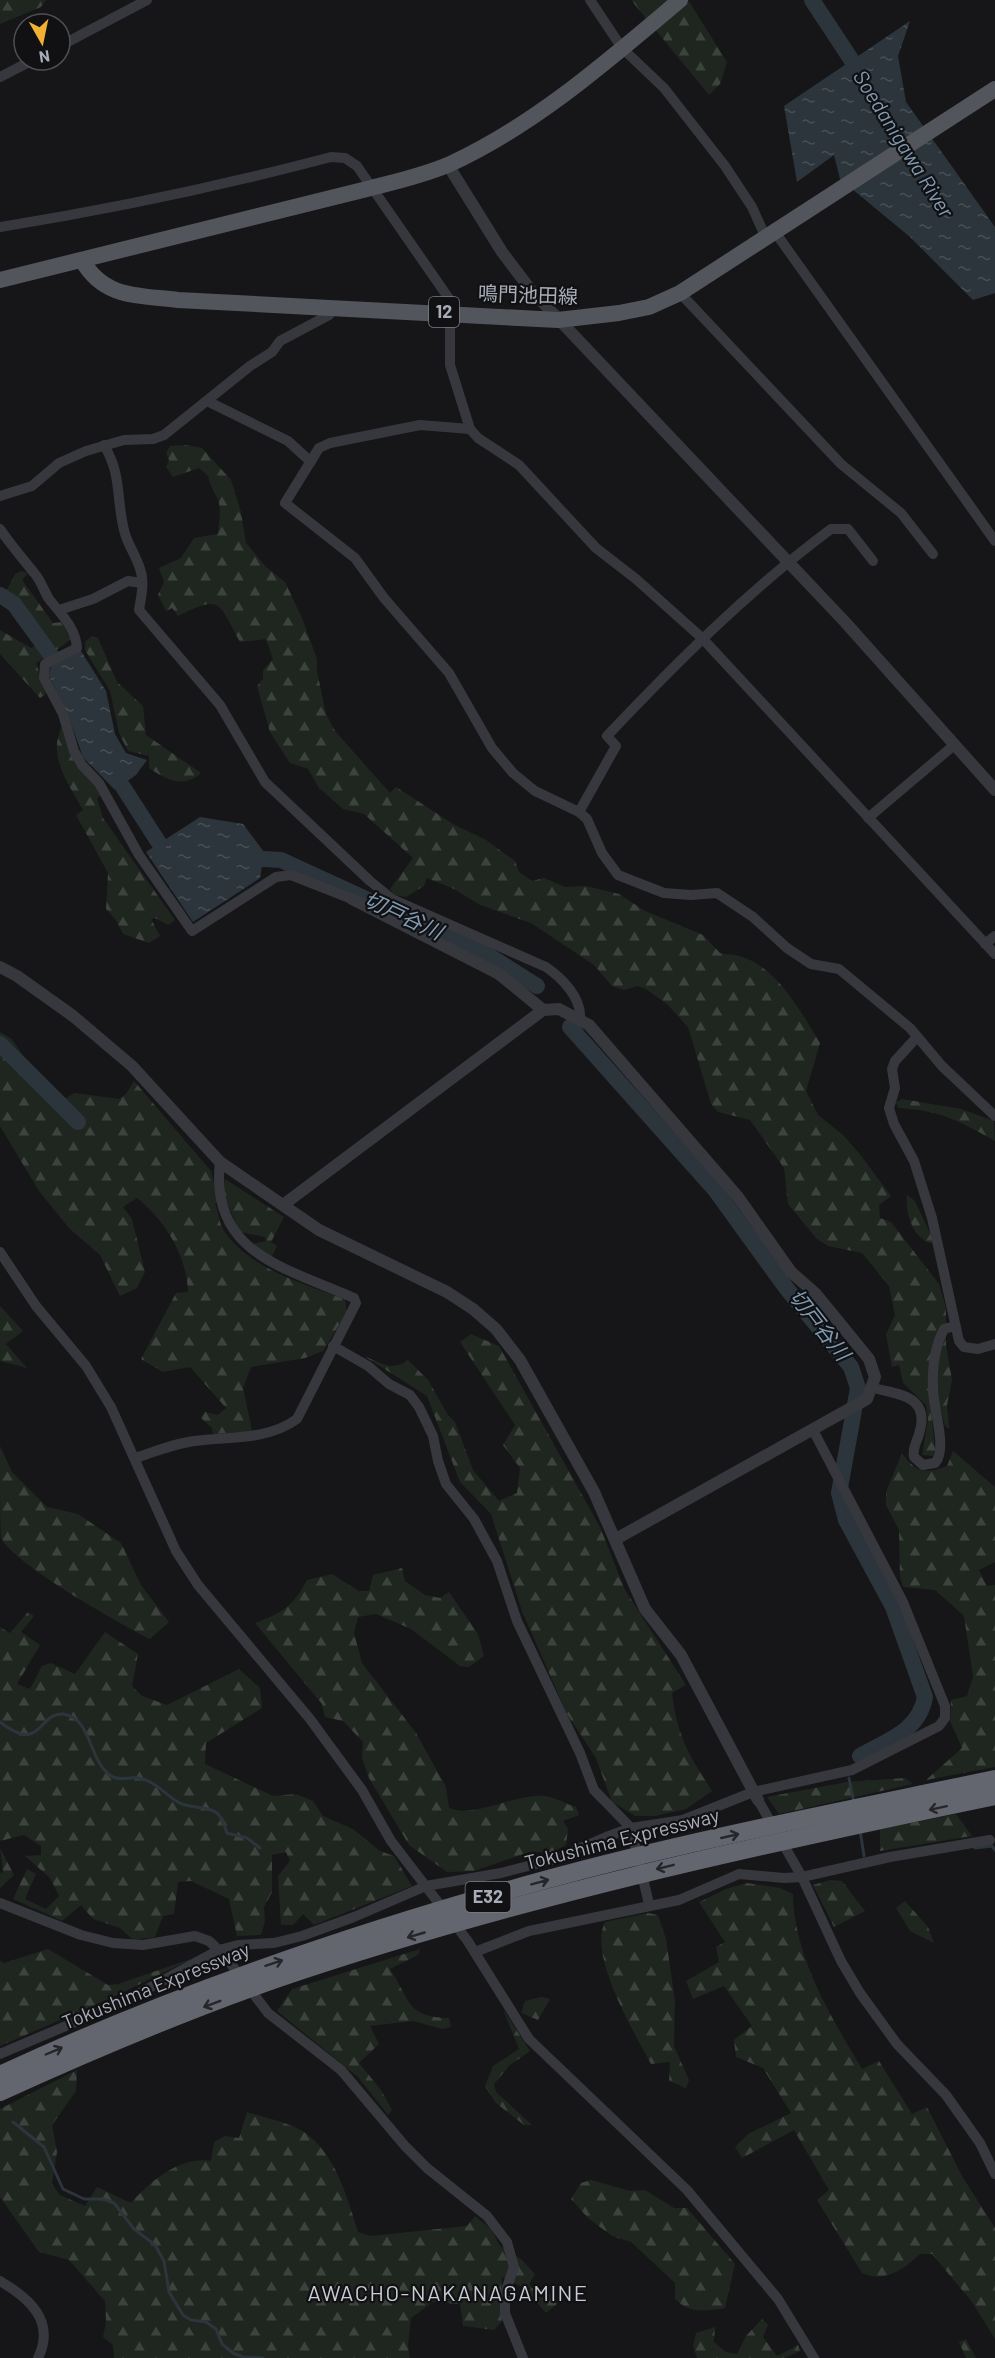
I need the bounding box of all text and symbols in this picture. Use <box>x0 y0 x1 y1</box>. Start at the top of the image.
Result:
north arrow <box>12 12 72 72</box>
text: N <box>38 47 51 68</box>
water label: Soedanigawa River <box>849 65 960 222</box>
street label: 鳴門池田線 <box>478 280 578 308</box>
road number: 12 <box>429 297 459 327</box>
water label: 切戸谷川 <box>360 886 449 945</box>
water label: 切戸谷川 <box>784 1283 857 1366</box>
street label: Tokushima Expressway <box>522 1802 722 1874</box>
one-way arrow <box>928 1803 948 1814</box>
one-way arrow <box>720 1829 739 1841</box>
one-way arrow <box>656 1862 675 1874</box>
one-way arrow <box>530 1875 549 1887</box>
road number: E32 <box>466 1882 510 1912</box>
one-way arrow <box>407 1930 426 1942</box>
street label: Tokushima Expressway <box>58 1936 253 2034</box>
one-way arrow <box>264 1957 283 1968</box>
one-way arrow <box>203 1999 221 2010</box>
one-way arrow <box>44 2045 62 2056</box>
district label: AWACHO-NAKANAGAMINE <box>308 2279 588 2305</box>

